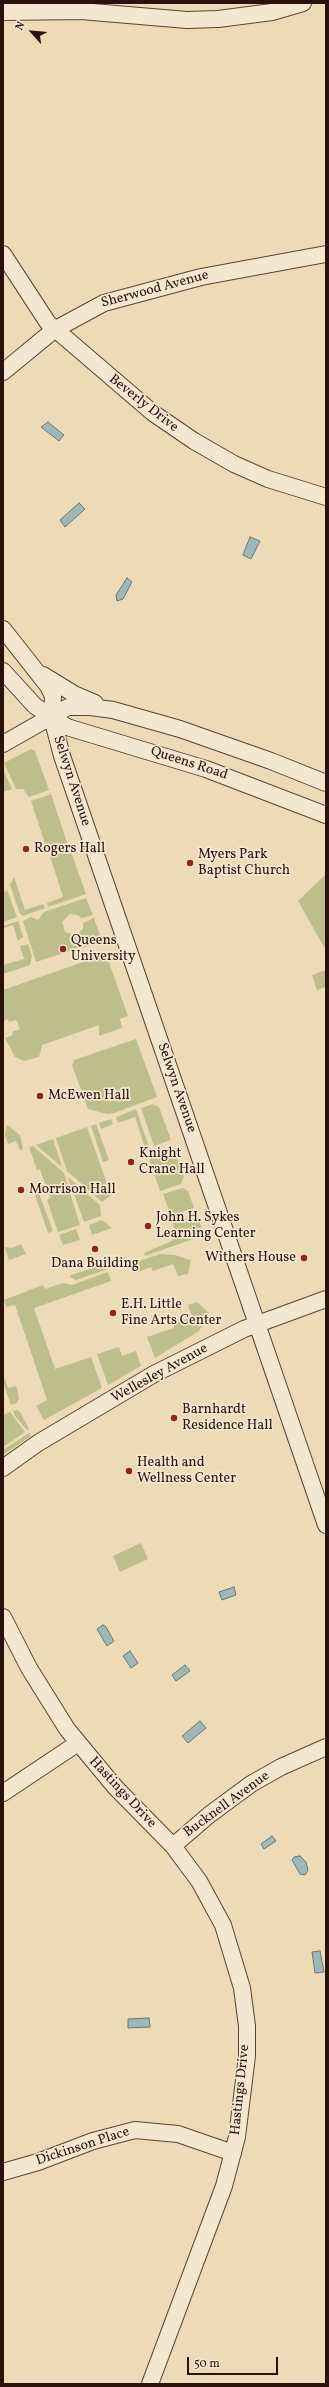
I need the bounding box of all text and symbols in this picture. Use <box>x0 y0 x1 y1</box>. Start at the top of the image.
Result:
north arrow <box>12 12 52 52</box>
text: N <box>12 19 29 33</box>
street label: Sherwood Avenue <box>99 268 211 312</box>
street label: Beverly Drive <box>105 372 181 436</box>
street label: Selwyn Avenue <box>49 734 93 828</box>
street label: Queens Road <box>148 744 230 784</box>
place label: Rogers Hall <box>34 841 105 857</box>
marker: Rogers Hall <box>21 844 31 854</box>
place label: Myers Park Baptist Church <box>198 847 290 880</box>
marker: Myers Park Baptist Church <box>185 858 195 868</box>
place label: Queens University <box>71 933 135 966</box>
marker: Queens University <box>58 944 68 954</box>
street label: Selwyn Avenue <box>153 1041 199 1135</box>
place label: McEwen Hall <box>48 1088 130 1104</box>
marker: McEwen Hall <box>35 1091 45 1101</box>
place label: Knight Crane Hall <box>139 1146 205 1178</box>
marker: Knight Crane Hall <box>126 1157 136 1167</box>
place label: Morrison Hall <box>29 1182 116 1198</box>
marker: Morrison Hall <box>16 1185 26 1195</box>
place label: John H. Sykes Learning Center <box>156 1210 256 1242</box>
marker: John H. Sykes Learning Center <box>143 1221 153 1231</box>
marker: Dana Building <box>90 1244 100 1254</box>
place label: Withers House <box>205 1250 296 1266</box>
marker: Withers House <box>299 1253 309 1263</box>
place label: Dana Building <box>51 1256 139 1272</box>
place label: E.H. Little Fine Arts Center <box>121 1297 221 1330</box>
marker: E.H. Little Fine Arts Center <box>108 1308 118 1318</box>
street label: Wellesley Avenue <box>109 1341 211 1407</box>
place label: Barnhardt Residence Hall <box>182 1402 273 1434</box>
marker: Barnhardt Residence Hall <box>169 1413 179 1423</box>
place label: Health and Wellness Center <box>137 1455 236 1488</box>
marker: Health and Wellness Center <box>124 1466 134 1476</box>
street label: Hastings Drive <box>85 1754 159 1832</box>
street label: Bucknell Avenue <box>181 1768 273 1842</box>
street label: Hastings Drive <box>228 2044 254 2136</box>
street label: Dickinson Place <box>34 2124 132 2170</box>
scale bar <box>189 2349 280 2375</box>
text: 50 m <box>194 2356 220 2372</box>

